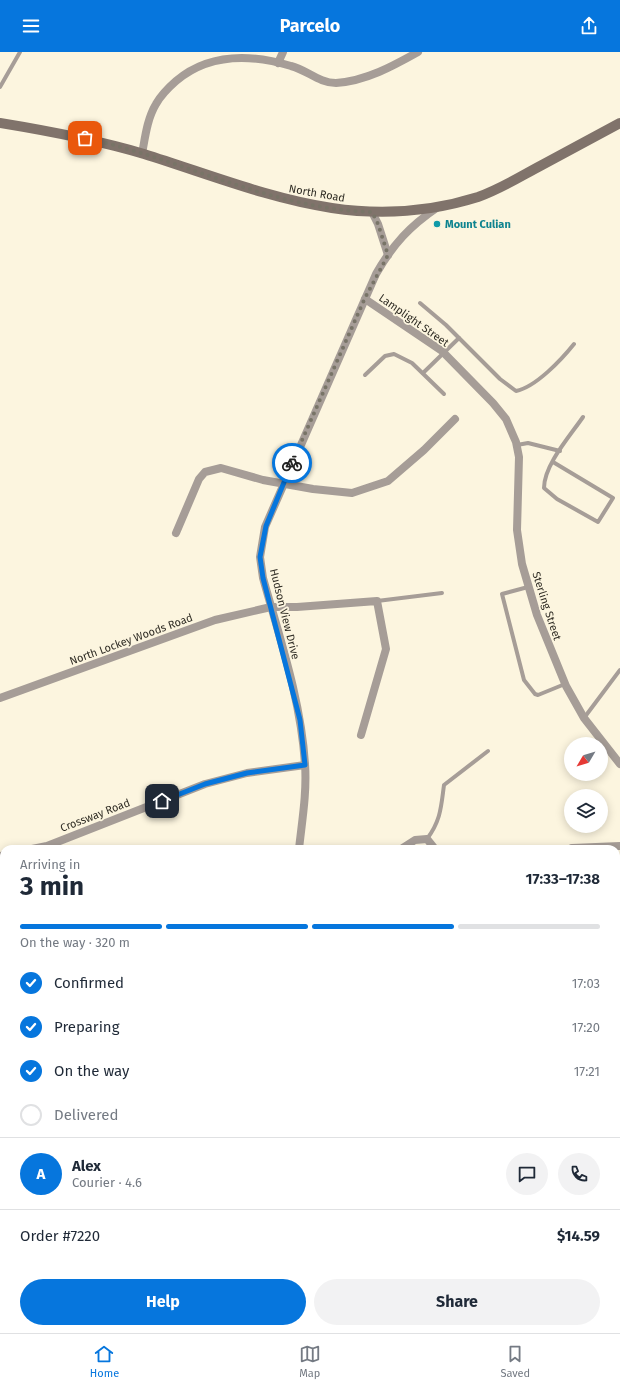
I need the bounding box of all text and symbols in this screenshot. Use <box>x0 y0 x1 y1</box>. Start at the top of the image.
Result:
icon: menu <box>20 15 42 37</box>
text: Parcelo <box>280 15 340 37</box>
icon: share <box>578 15 600 37</box>
pin <box>68 121 102 155</box>
icon: bag <box>74 127 96 149</box>
street label: North Road <box>288 182 346 205</box>
place label: Mount Culian <box>445 218 511 231</box>
marker: Mount Culian <box>432 219 442 229</box>
street label: Lamplight Street <box>376 291 451 349</box>
courier <box>272 443 312 483</box>
icon: bike <box>281 452 303 474</box>
street label: Hudson View Drive <box>267 567 302 661</box>
street label: Sterling Street <box>529 570 564 642</box>
street label: North Lockey Woods Road <box>68 611 194 668</box>
north arrow <box>564 737 608 781</box>
map controls <box>564 737 608 833</box>
pin <box>145 784 179 818</box>
button: layers <box>564 789 608 833</box>
icon: home <box>151 790 173 812</box>
street label: Crossway Road <box>58 796 132 835</box>
text: Arriving in <box>20 857 80 872</box>
text: 17:33–17:38 <box>525 870 600 888</box>
text: 3 min <box>20 871 84 902</box>
text: On the way · 320 m <box>20 935 130 950</box>
icon: check <box>20 972 42 994</box>
text: Confirmed <box>54 974 124 992</box>
text: 17:03 <box>572 976 600 991</box>
icon: check <box>20 1016 42 1038</box>
text: Preparing <box>54 1018 119 1036</box>
text: 17:20 <box>572 1020 600 1035</box>
icon: check <box>20 1060 42 1082</box>
text: On the way <box>54 1062 129 1080</box>
text: 17:21 <box>574 1064 600 1079</box>
text: Delivered <box>54 1106 118 1124</box>
button: chat <box>506 1153 548 1195</box>
button: phone <box>558 1153 600 1195</box>
text: Alex <box>72 1157 101 1175</box>
text: A <box>37 1165 45 1183</box>
text: Courier · 4.6 <box>72 1175 142 1190</box>
text: Order #7220 <box>20 1227 100 1245</box>
text: $14.59 <box>557 1227 600 1245</box>
button: Help <box>20 1279 306 1325</box>
button: Share <box>314 1279 600 1325</box>
tab: Home <box>90 1343 119 1380</box>
tab: Map <box>299 1343 321 1380</box>
tab: Saved <box>500 1343 530 1380</box>

